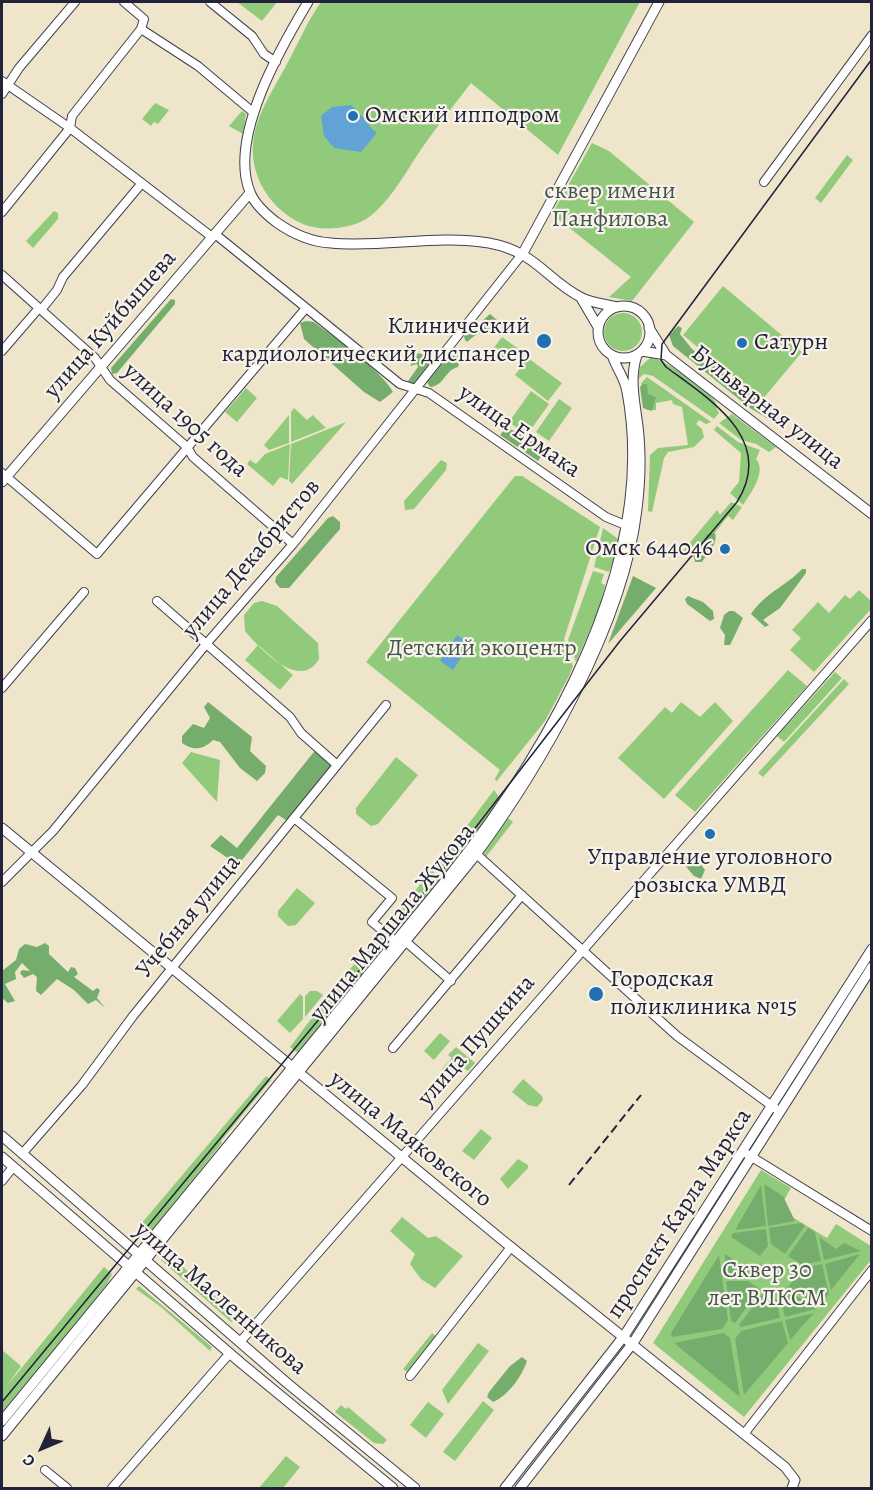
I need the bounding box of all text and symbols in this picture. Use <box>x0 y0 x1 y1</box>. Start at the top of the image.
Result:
place label: Омский ипподром <box>365 102 560 130</box>
marker: Омский ипподром <box>346 109 360 123</box>
park label: сквер имени Панфилова <box>544 178 676 234</box>
street label: улица Куйбышева <box>39 245 183 405</box>
place label: Клинический кардиологический диспансер <box>222 313 530 369</box>
place label: Сатурн <box>754 329 828 357</box>
marker: Клинический кардиологический диспансер <box>535 332 553 350</box>
marker: Сатурн <box>735 336 749 350</box>
street label: Бульварная улица <box>685 340 849 476</box>
street label: улица 1905 года <box>117 357 253 485</box>
street label: улица Ермака <box>452 379 586 485</box>
street label: улица Декабристов <box>177 473 327 645</box>
place label: Омск 644046 <box>585 535 713 563</box>
marker: Омск 644046 <box>718 542 732 556</box>
park label: Детский экоцентр <box>387 635 577 663</box>
street label: улица Маршала Жукова <box>304 818 482 1028</box>
marker: Управление уголовного розыска УМВД <box>703 827 717 841</box>
place label: Управление уголовного розыска УМВД <box>588 844 832 900</box>
street label: Учебная улица <box>130 849 248 985</box>
place label: Городская поликлиника №15 <box>610 966 797 1022</box>
street label: улица Пушкина <box>412 970 542 1112</box>
marker: Городская поликлиника №15 <box>587 985 605 1003</box>
street label: улица Маяковского <box>323 1066 497 1214</box>
street label: проспект Карла Маркса <box>601 1104 759 1324</box>
street label: улица Масленникова <box>128 1216 312 1382</box>
park label: Сквер 30 лет ВЛКСМ <box>708 1257 826 1313</box>
north arrow <box>12 1418 72 1478</box>
text: С <box>18 1449 40 1472</box>

